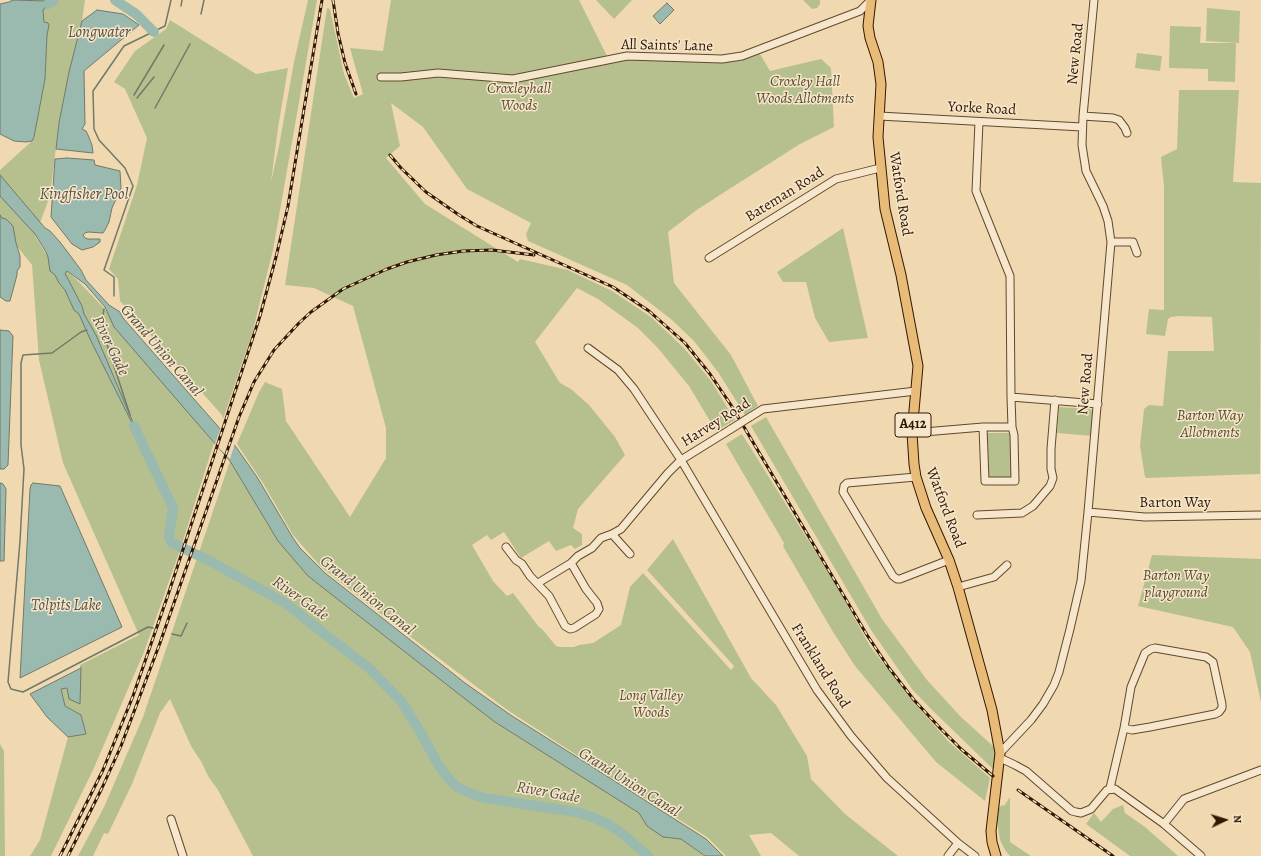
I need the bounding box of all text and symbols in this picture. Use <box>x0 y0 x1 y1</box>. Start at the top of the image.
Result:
street label: New Road <box>1064 22 1088 86</box>
water label: Longwater <box>68 23 130 43</box>
street label: All Saints' Lane <box>621 36 713 56</box>
park label: Croxley Hall Woods Allotments <box>756 73 854 108</box>
park label: Croxleyhall Woods <box>487 80 551 115</box>
street label: Yorke Road <box>947 98 1017 120</box>
street label: Watford Road <box>884 151 916 237</box>
street label: Bateman Road <box>742 164 828 226</box>
water label: Kingfisher Pool <box>39 185 129 205</box>
water label: Grand Union Canal <box>116 301 206 401</box>
water label: River Gade <box>87 313 133 379</box>
street label: New Road <box>1074 352 1098 416</box>
street label: Harvey Road <box>678 395 754 451</box>
park label: Barton Way Allotments <box>1177 407 1243 442</box>
road number: A412 <box>895 413 931 437</box>
street label: Watford Road <box>921 465 969 551</box>
street label: Barton Way <box>1139 494 1211 512</box>
water label: Grand Union Canal <box>316 552 418 640</box>
park label: Barton Way playground <box>1143 567 1209 602</box>
water label: River Gade <box>268 573 332 625</box>
water label: Tolpits Lake <box>31 596 101 616</box>
street label: Frankland Road <box>787 620 853 712</box>
park label: Long Valley Woods <box>619 687 683 722</box>
water label: Grand Union Canal <box>575 744 683 822</box>
water label: River Gade <box>515 778 581 808</box>
north arrow <box>1205 800 1245 840</box>
text: N <box>1230 815 1245 824</box>

